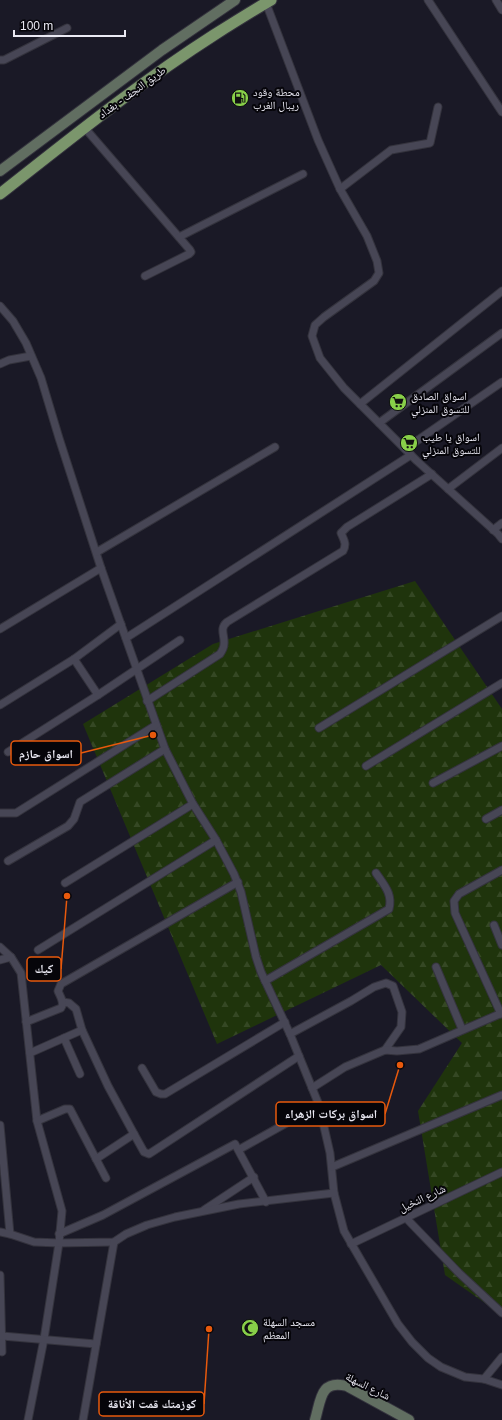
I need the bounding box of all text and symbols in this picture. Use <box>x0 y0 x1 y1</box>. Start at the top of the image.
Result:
scale bar <box>14 12 125 38</box>
text: 100 m <box>20 19 53 33</box>
street label: طريق النجف - بغداد <box>96 64 168 121</box>
place label: محطة وقود ريبال الغرب <box>253 86 300 112</box>
fuel station icon: محطة وقود ريبال الغرب <box>230 88 250 108</box>
place label: اسواق الصادق للتسوق المنزلي <box>411 390 470 418</box>
supermarket icon: اسواق الصادق للتسوق المنزلي <box>388 392 408 412</box>
place label: اسواق يا طيب للتسوق المنزلي <box>422 431 481 459</box>
supermarket icon: اسواق يا طيب للتسوق المنزلي <box>399 433 419 453</box>
callout: اسواق حازم <box>11 741 81 765</box>
text: اسواق حازم <box>19 747 73 762</box>
callout: كيك <box>27 957 61 981</box>
text: كيك <box>35 962 54 976</box>
callout: اسواق بركات الزهراء <box>276 1102 385 1126</box>
text: اسواق بركات الزهراء <box>285 1107 377 1122</box>
street label: شارع النخيل <box>397 1182 448 1215</box>
place label: مسجد السهلة المعظم <box>263 1316 315 1343</box>
mosque icon: مسجد السهلة المعظم <box>240 1318 260 1338</box>
street label: شارع السهلة <box>343 1370 392 1403</box>
callout: كوزمتك قمت الأناقة <box>99 1392 204 1416</box>
text: كوزمتك قمت الأناقة <box>108 1397 197 1411</box>

